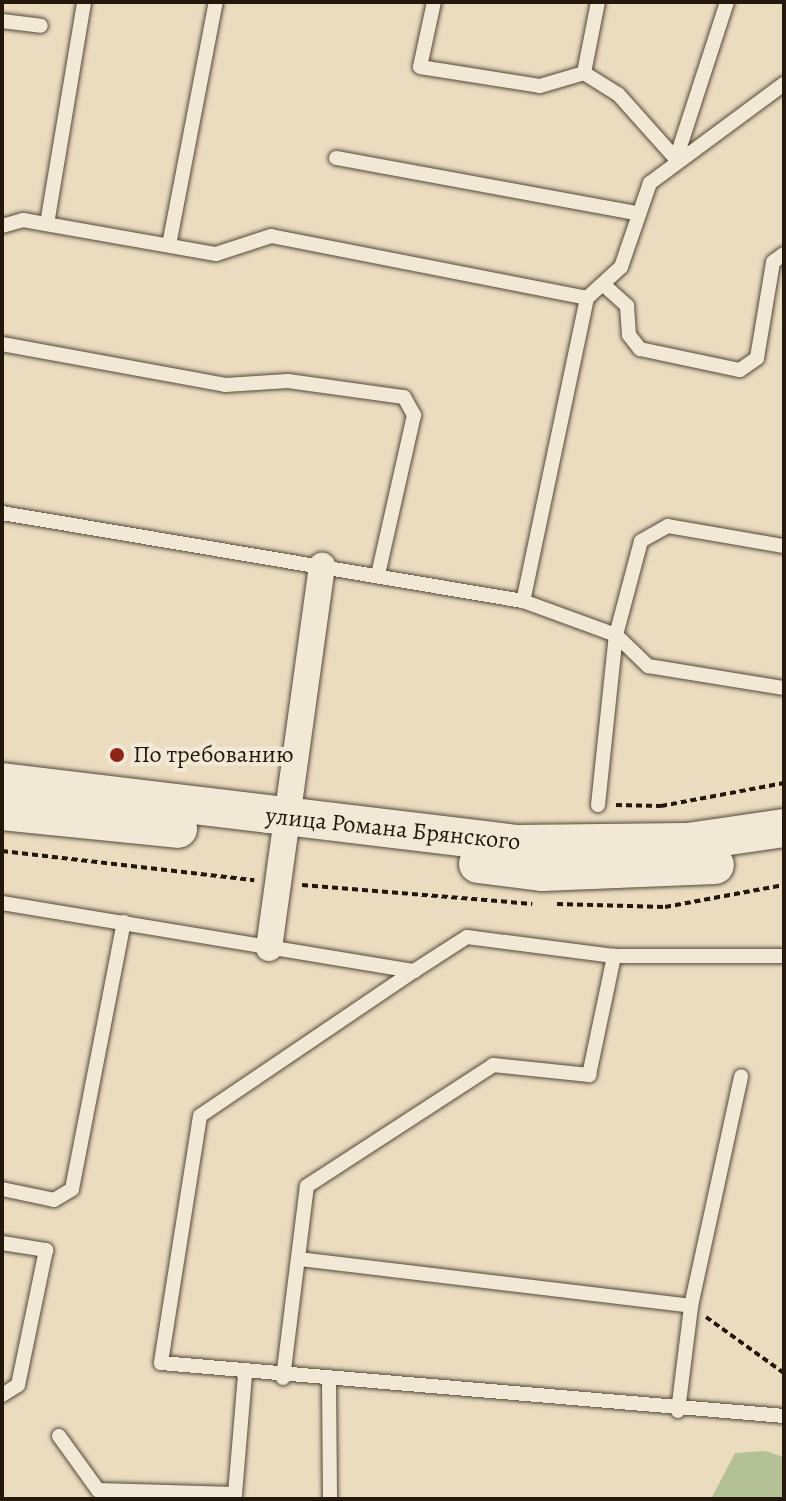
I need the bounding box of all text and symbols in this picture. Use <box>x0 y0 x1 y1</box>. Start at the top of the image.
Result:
place label: По требованию <box>133 741 294 769</box>
marker: По требованию <box>108 746 126 764</box>
street label: улица Романа Брянского <box>264 801 522 857</box>

